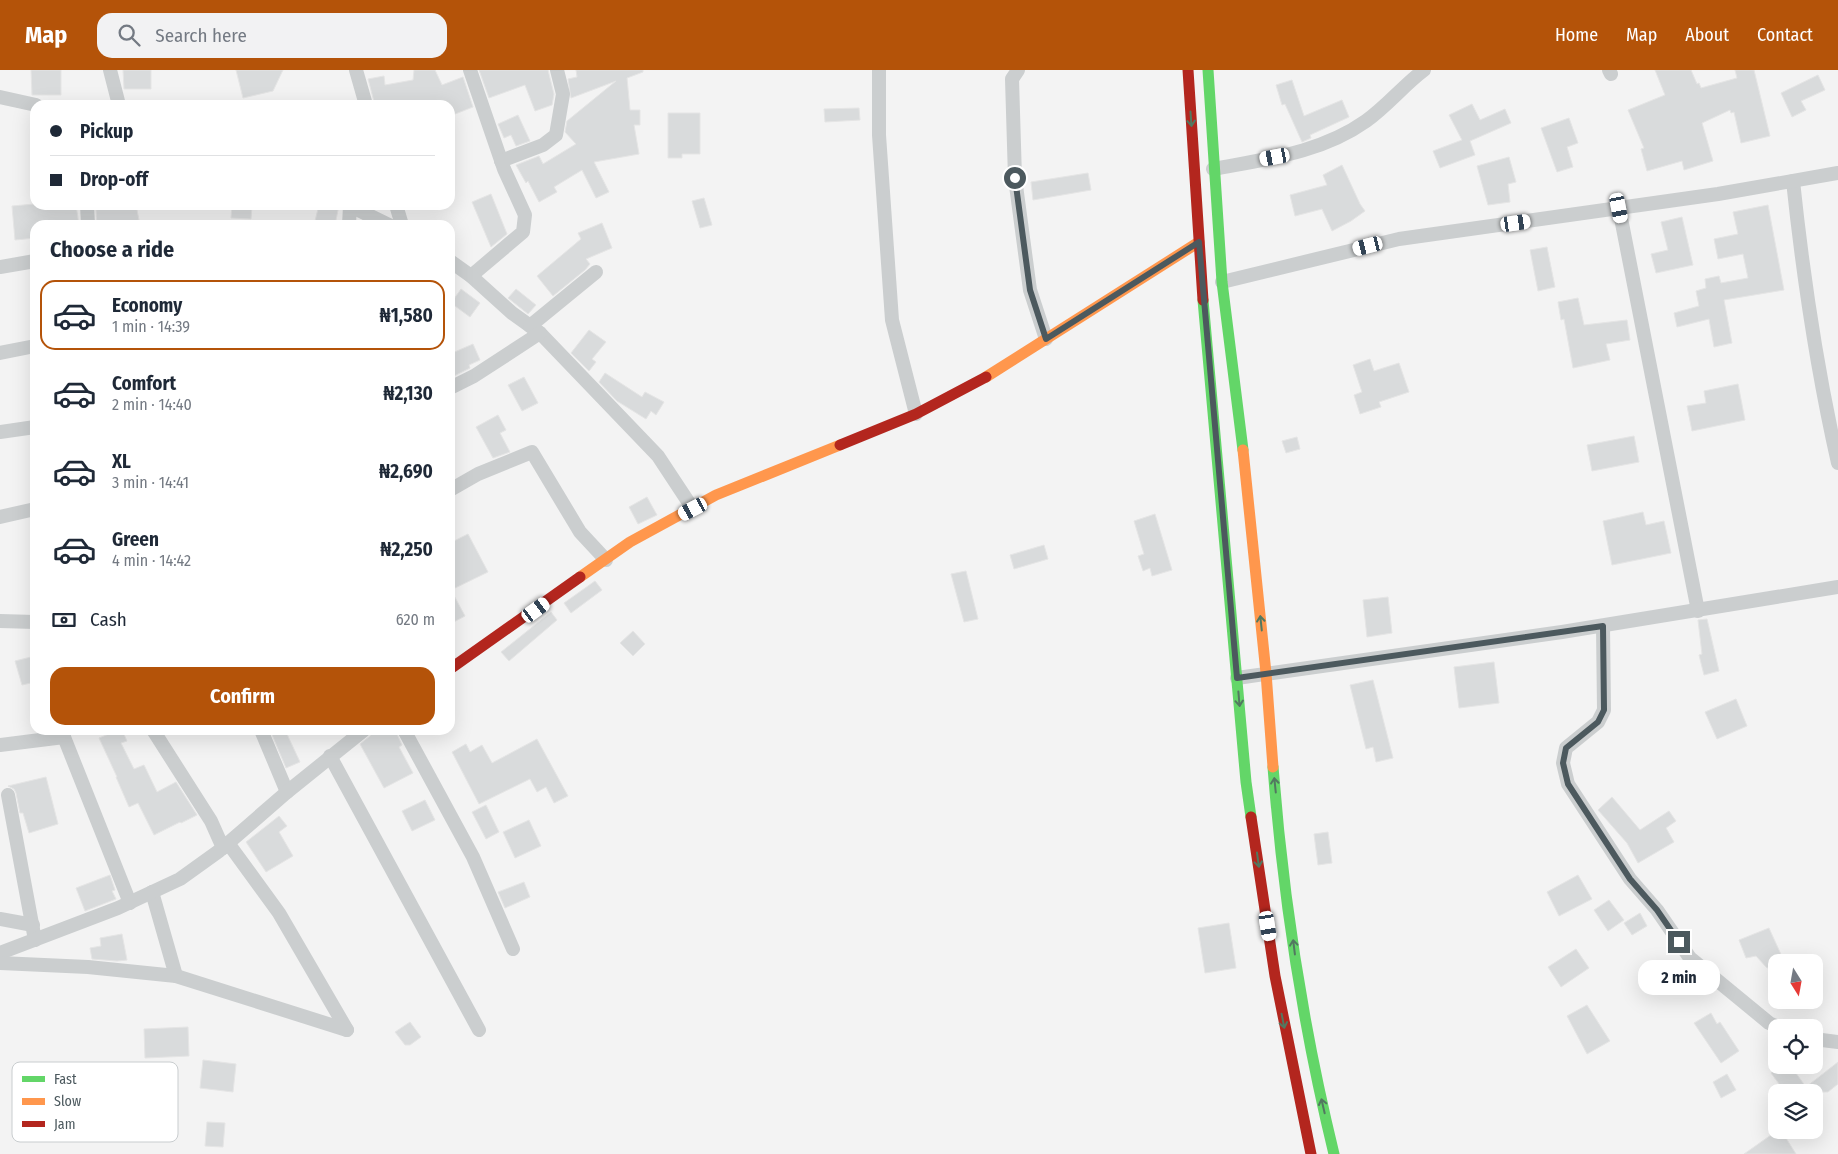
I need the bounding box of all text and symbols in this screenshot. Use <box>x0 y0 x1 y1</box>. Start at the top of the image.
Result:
search box <box>97 13 447 58</box>
text: Map <box>25 21 67 49</box>
icon: search <box>115 21 143 49</box>
text: Search here <box>155 24 247 47</box>
text: Home <box>1555 24 1598 46</box>
text: Map <box>1626 24 1657 46</box>
text: About <box>1685 24 1729 46</box>
text: Contact <box>1757 24 1813 46</box>
one-way arrow <box>1186 110 1195 126</box>
text: Pickup <box>80 120 133 143</box>
car <box>1258 147 1291 167</box>
route start <box>1004 167 1026 189</box>
text: Drop-off <box>80 168 148 191</box>
car <box>1608 192 1629 224</box>
car <box>1500 213 1531 233</box>
car <box>1351 235 1384 257</box>
text: Choose a ride <box>50 236 174 263</box>
icon: car <box>52 293 97 338</box>
text: Economy <box>112 294 182 317</box>
text: ₦1,580 <box>380 304 433 327</box>
text: 1 min · 14:39 <box>112 317 190 336</box>
icon: car <box>52 371 97 416</box>
text: Comfort <box>112 372 176 395</box>
text: ₦2,130 <box>383 382 433 405</box>
text: 2 min · 14:40 <box>112 395 192 414</box>
icon: car <box>52 449 97 494</box>
text: XL <box>112 450 131 473</box>
text: ₦2,690 <box>379 460 433 483</box>
text: 3 min · 14:41 <box>112 473 189 492</box>
car <box>676 495 709 523</box>
icon: car <box>52 527 97 572</box>
text: Green <box>112 528 159 551</box>
text: ₦2,250 <box>380 538 433 561</box>
text: 4 min · 14:42 <box>112 551 191 570</box>
car <box>519 595 552 625</box>
icon: cash <box>50 606 78 634</box>
text: Cash <box>90 608 127 631</box>
text: 620 m <box>396 610 435 629</box>
one-way arrow <box>1256 616 1266 632</box>
button: Confirm <box>50 667 435 725</box>
one-way arrow <box>1234 691 1244 707</box>
one-way arrow <box>1270 778 1280 794</box>
one-way arrow <box>1253 852 1263 868</box>
car <box>1258 910 1277 942</box>
route end <box>1668 931 1690 953</box>
one-way arrow <box>1289 939 1299 955</box>
north arrow <box>1768 954 1822 1009</box>
map controls <box>1768 954 1823 1139</box>
callout: 2 min <box>1638 960 1720 994</box>
text: 2 min <box>1661 968 1697 987</box>
one-way arrow <box>1279 1012 1289 1028</box>
button: locate <box>1768 1019 1823 1074</box>
legend <box>12 1062 178 1142</box>
text: Fast <box>54 1071 77 1088</box>
button: layers <box>1768 1084 1823 1139</box>
text: Slow <box>54 1093 81 1110</box>
one-way arrow <box>1318 1099 1327 1115</box>
text: Jam <box>54 1116 75 1133</box>

